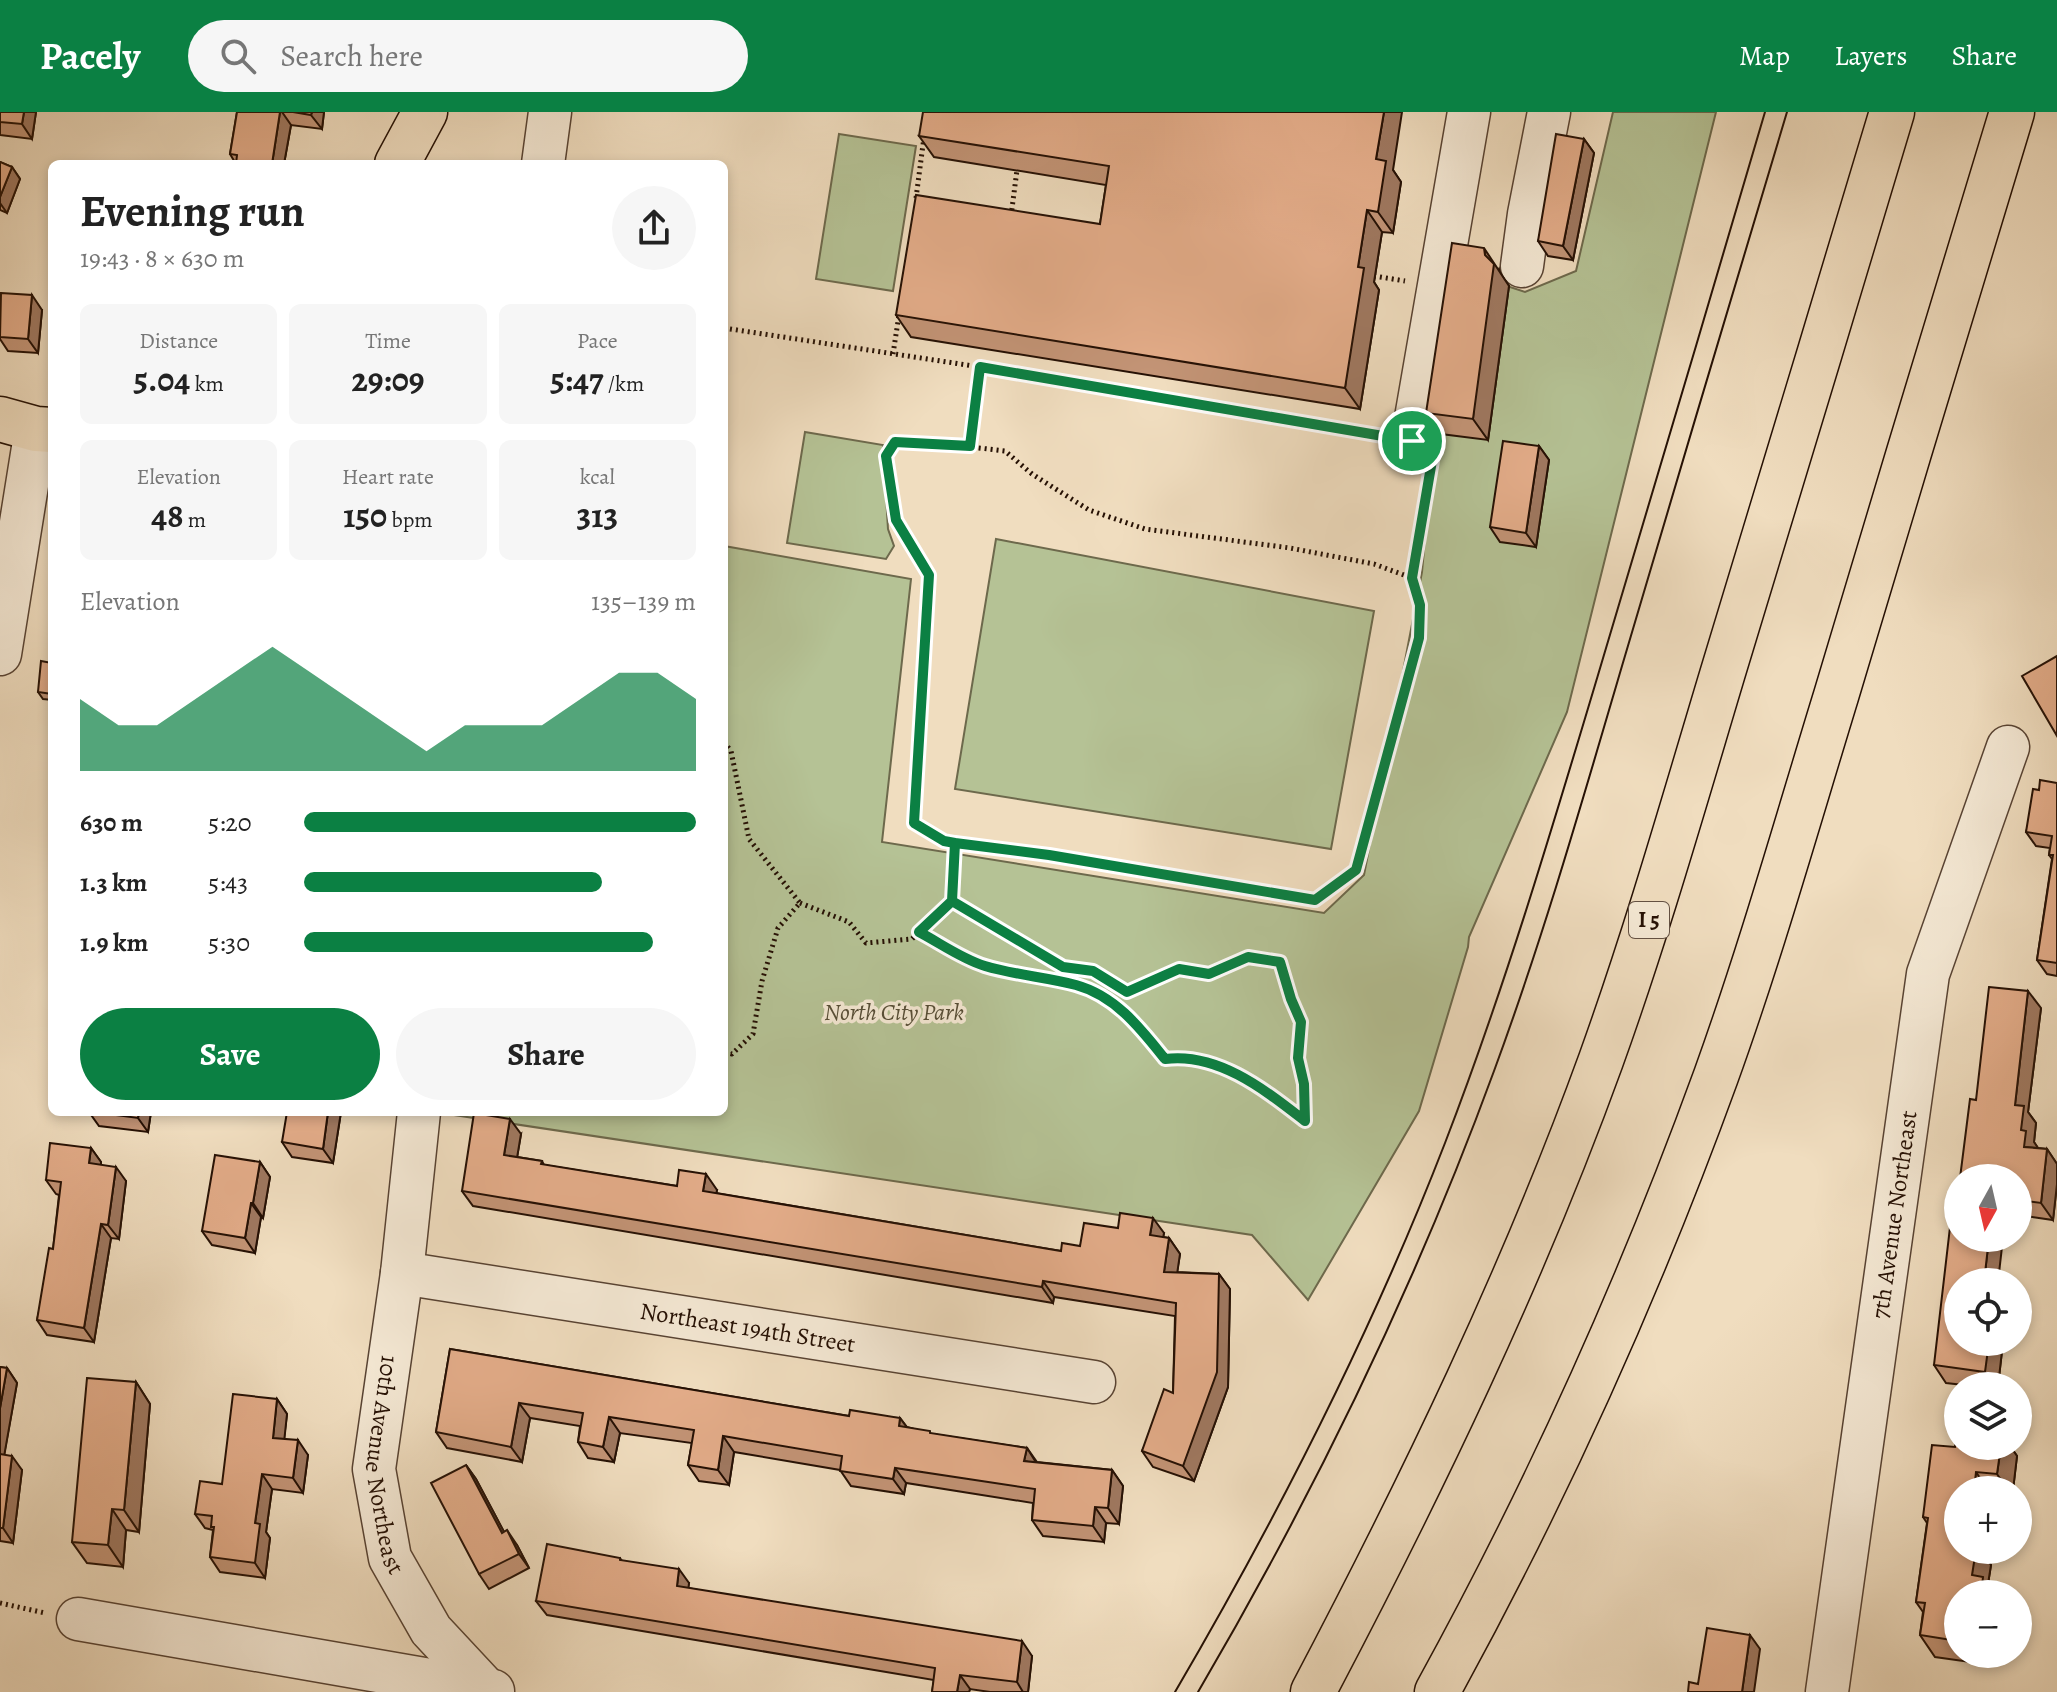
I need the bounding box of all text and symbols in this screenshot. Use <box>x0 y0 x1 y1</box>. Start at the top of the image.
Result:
search box <box>188 20 748 92</box>
text: Pacely <box>40 30 140 82</box>
icon: search <box>216 34 260 78</box>
text: Search here <box>280 36 423 76</box>
text: Map <box>1739 37 1790 75</box>
text: Layers <box>1834 37 1907 75</box>
text: Share <box>1951 37 2017 75</box>
text: Evening run <box>80 181 305 241</box>
button: share <box>612 186 696 270</box>
text: 19:43 · 8 × 630 m <box>80 241 244 276</box>
text: Distance <box>139 326 218 356</box>
text: Time <box>365 326 411 356</box>
text: Pace <box>577 326 618 356</box>
text: 5.04 <box>133 356 190 403</box>
text: 29:09 <box>351 356 425 403</box>
text: 5:47 <box>550 356 603 403</box>
text: km <box>190 369 224 399</box>
text: /km <box>603 369 644 399</box>
pin <box>1378 407 1446 475</box>
icon: arrive <box>1390 419 1434 463</box>
text: Elevation <box>136 462 221 492</box>
text: Heart rate <box>342 462 434 492</box>
text: kcal <box>580 462 615 492</box>
text: 48 <box>151 492 183 539</box>
text: 150 <box>343 492 387 539</box>
text: 313 <box>577 492 618 539</box>
text: m <box>183 505 206 535</box>
text: bpm <box>387 505 433 535</box>
text: Elevation <box>80 584 180 619</box>
text: 135–139 m <box>591 584 696 619</box>
text: 630 m <box>80 805 143 840</box>
text: 5:20 <box>208 805 252 840</box>
text: 1.3 km <box>80 865 147 900</box>
text: 5:43 <box>208 865 248 900</box>
road number: I 5 <box>1629 902 1669 938</box>
text: 1.9 km <box>80 925 148 960</box>
text: 5:30 <box>208 925 250 960</box>
park label: North City Park <box>824 996 964 1028</box>
button: Save <box>80 1008 380 1100</box>
button: Share <box>396 1008 696 1100</box>
street label: 7th Avenue Northeast <box>1864 1108 1925 1321</box>
north arrow <box>1944 1164 2032 1252</box>
map controls <box>1944 1164 2032 1668</box>
button: locate <box>1944 1268 2032 1356</box>
street label: Northeast 194th Street <box>638 1295 858 1360</box>
street label: 10th Avenue Northeast <box>358 1353 412 1580</box>
button: layers <box>1944 1372 2032 1460</box>
button: + <box>1944 1476 2032 1564</box>
button: − <box>1944 1580 2032 1668</box>

